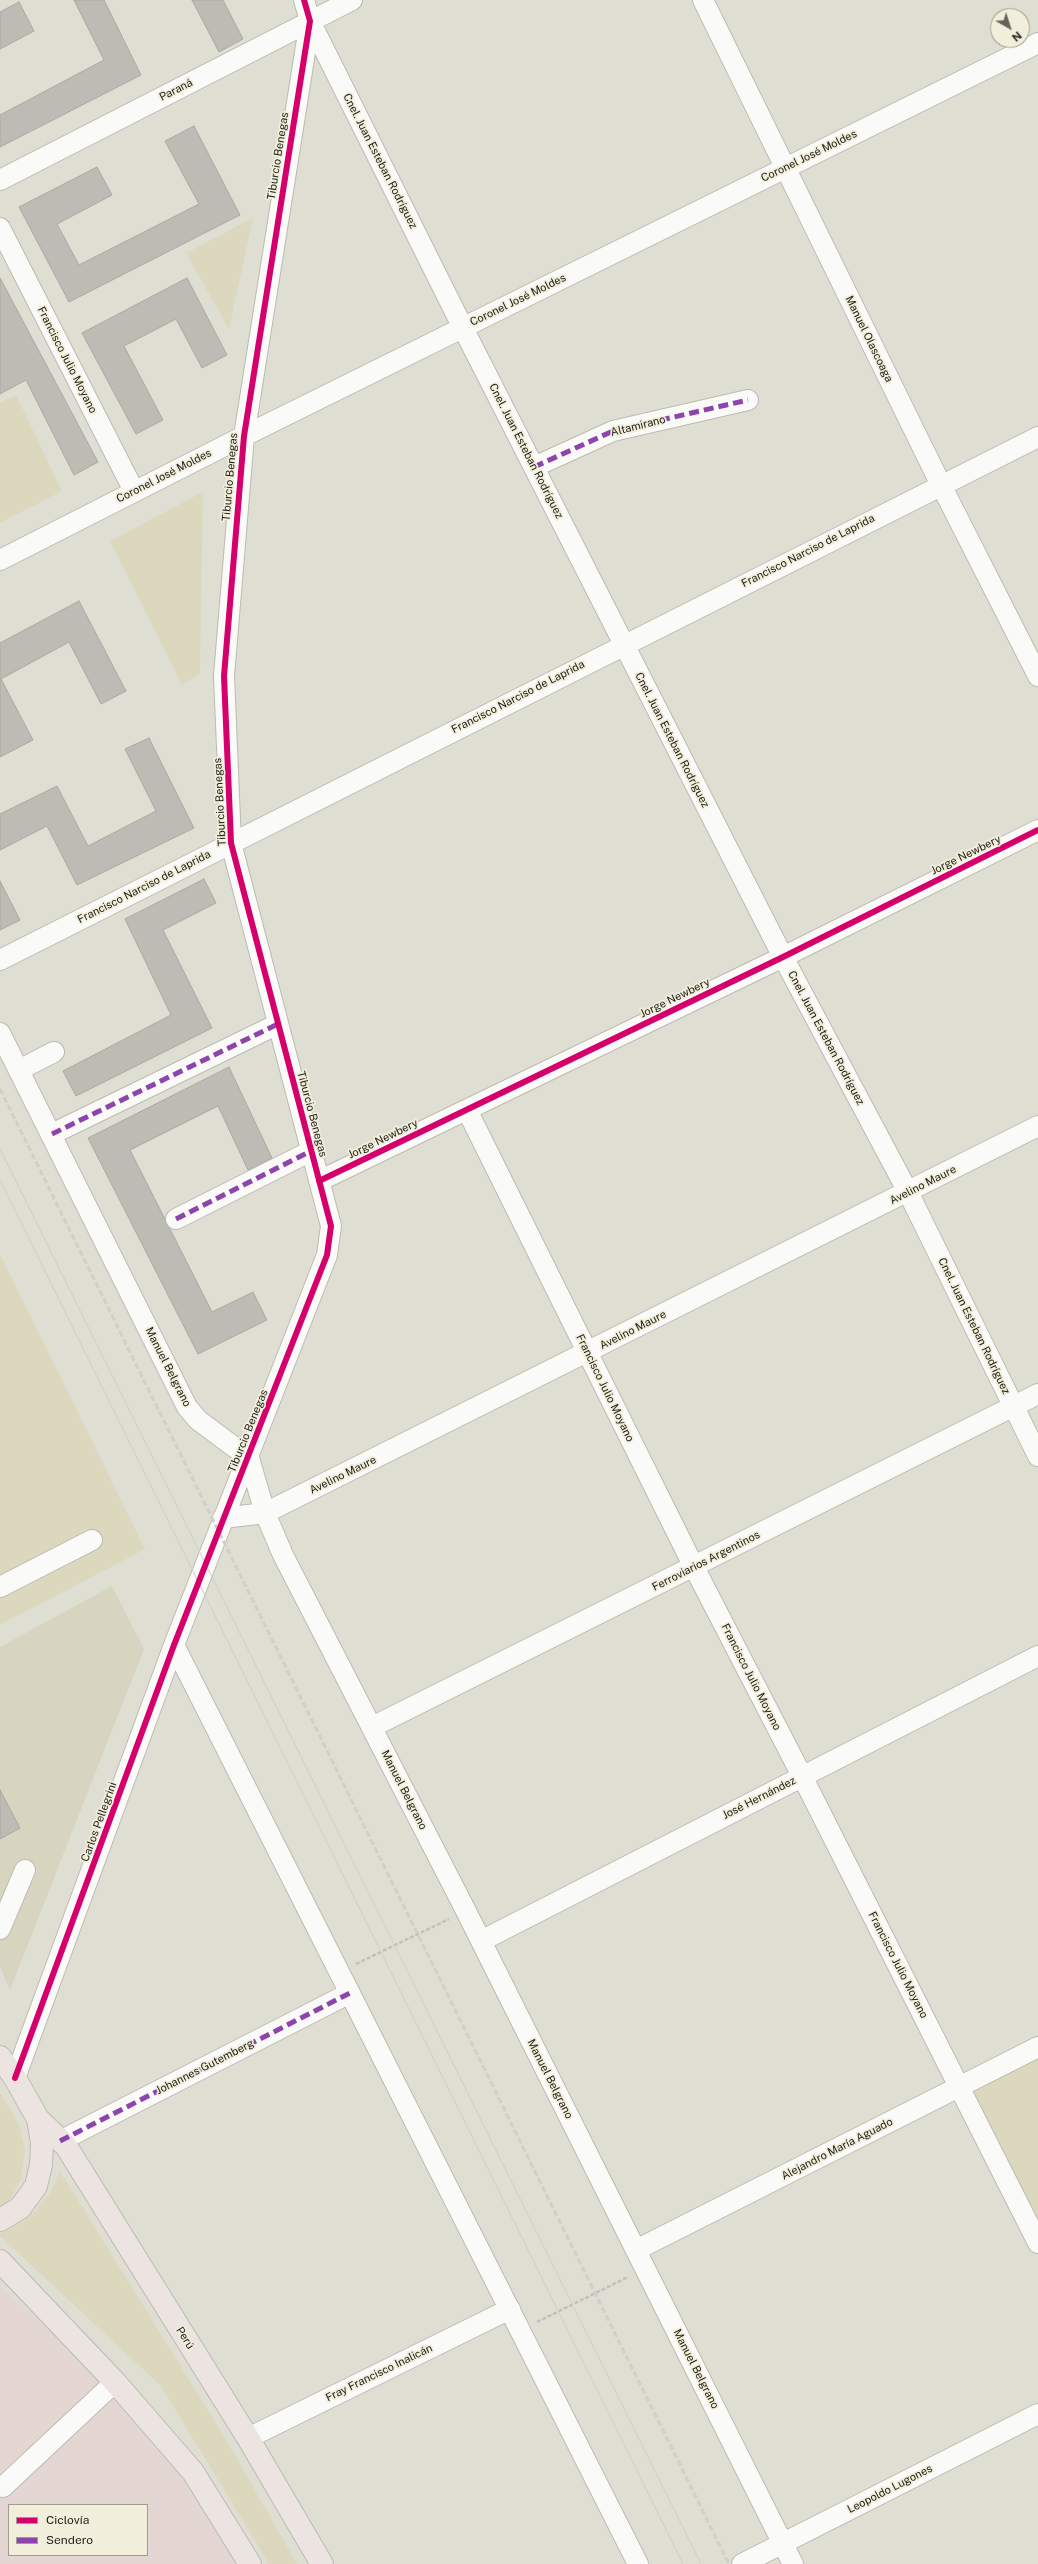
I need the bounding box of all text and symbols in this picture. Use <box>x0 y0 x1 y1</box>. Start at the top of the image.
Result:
north arrow <box>990 8 1030 48</box>
text: N <box>1010 29 1024 44</box>
street label: Paraná <box>157 76 195 104</box>
street label: Cnel. Juan Esteban Rodríguez <box>340 91 420 231</box>
street label: Tiburcio Benegas <box>265 111 291 201</box>
street label: Coronel José Moldes <box>759 127 859 185</box>
street label: Coronel José Moldes <box>468 271 568 329</box>
street label: Manuel Olascoaga <box>842 294 896 384</box>
street label: Francisco Julio Moyano <box>34 304 100 416</box>
street label: Cnel. Juan Esteban Rodríguez <box>486 381 566 521</box>
street label: Altamirano <box>609 413 667 439</box>
street label: Tiburcio Benegas <box>220 432 240 522</box>
street label: Coronel José Moldes <box>114 446 214 506</box>
street label: Francisco Narciso de Laprida <box>739 512 877 590</box>
street label: Francisco Narciso de Laprida <box>449 658 587 736</box>
street label: Cnel. Juan Esteban Rodríguez <box>632 670 712 810</box>
street label: Tiburcio Benegas <box>211 757 229 847</box>
street label: Jorge Newbery <box>929 832 1003 878</box>
street label: Francisco Narciso de Laprida <box>75 848 213 926</box>
street label: Cnel. Juan Esteban Rodríguez <box>785 969 867 1107</box>
street label: Jorge Newbery <box>638 975 712 1021</box>
street label: Tiburcio Benegas <box>294 1070 330 1158</box>
street label: Jorge Newbery <box>346 1116 420 1162</box>
street label: Avelino Maure <box>888 1163 958 1207</box>
street label: Cnel. Juan Esteban Rodríguez <box>935 1256 1013 1396</box>
street label: Avelino Maure <box>598 1308 668 1352</box>
street label: Manuel Belgrano <box>142 1325 194 1409</box>
street label: Francisco Julio Moyano <box>573 1332 637 1444</box>
street label: Tiburcio Benegas <box>225 1387 271 1475</box>
street label: Avelino Maure <box>307 1453 379 1497</box>
street label: Ferroviarios Argentinos <box>650 1528 762 1594</box>
street label: Francisco Julio Moyano <box>718 1621 784 1733</box>
street label: Manuel Belgrano <box>378 1748 430 1832</box>
street label: José Hernández <box>720 1774 798 1822</box>
street label: Carlos Pellegrini <box>78 1780 120 1864</box>
street label: Francisco Julio Moyano <box>865 1909 931 2021</box>
street label: Johannes Gutemberg <box>154 2037 256 2097</box>
street label: Manuel Belgrano <box>524 2037 576 2121</box>
street label: Alejandro María Aguado <box>779 2115 895 2183</box>
street label: Perú <box>173 2324 197 2352</box>
street label: Manuel Belgrano <box>670 2327 722 2411</box>
street label: Fray Francisco Inalicán <box>324 2341 434 2405</box>
street label: Leopoldo Lugones <box>845 2462 935 2516</box>
legend <box>8 2504 148 2556</box>
text: Ciclovía <box>46 2513 89 2527</box>
text: Sendero <box>46 2533 93 2547</box>

